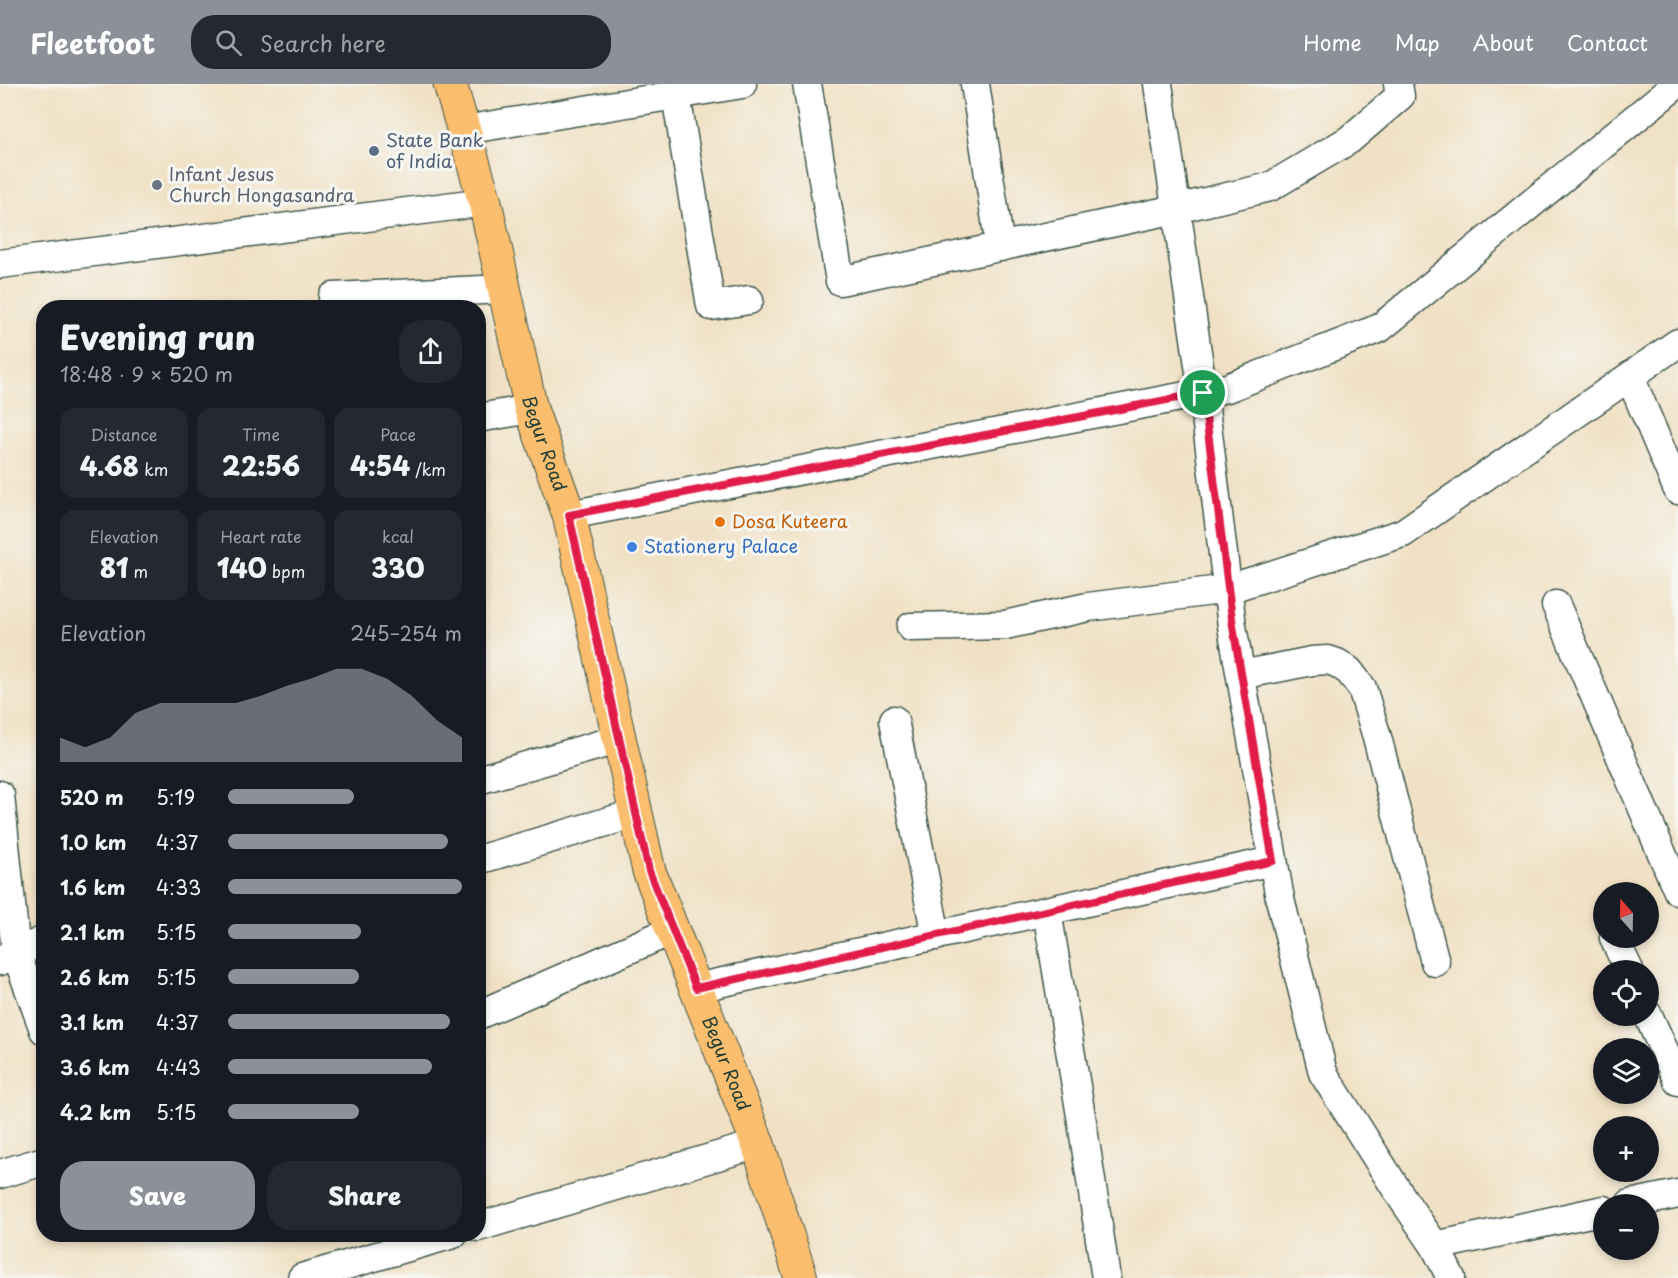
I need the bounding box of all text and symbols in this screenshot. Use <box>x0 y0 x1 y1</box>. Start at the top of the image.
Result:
search box <box>191 15 611 69</box>
text: Fleetfoot <box>30 21 155 64</box>
icon: search <box>212 26 245 59</box>
text: Search here <box>260 26 386 59</box>
text: Home <box>1303 26 1362 58</box>
text: Map <box>1395 26 1440 58</box>
text: About <box>1473 26 1534 58</box>
text: Contact <box>1567 26 1648 58</box>
place label: State Bank of India <box>386 126 484 174</box>
marker: State Bank of India <box>367 144 381 158</box>
place label: Infant Jesus Church Hongasandra <box>169 160 355 208</box>
marker: Infant Jesus Church Hongasandra <box>150 178 164 192</box>
text: Evening run <box>60 311 255 361</box>
button: share <box>399 320 462 383</box>
text: 18:48 · 9 × 520 m <box>60 359 233 389</box>
pin <box>1177 367 1228 418</box>
icon: arrive <box>1186 376 1219 409</box>
street label: Begur Road <box>516 393 574 495</box>
text: Distance <box>90 422 158 446</box>
text: Time <box>242 422 280 446</box>
text: Pace <box>380 422 416 446</box>
text: 4.68 <box>80 446 139 485</box>
text: 22:56 <box>222 446 300 485</box>
text: 4:54 <box>350 446 410 485</box>
text: km <box>139 457 168 481</box>
text: /km <box>410 457 446 481</box>
place label: Dosa Kuteera <box>732 507 848 534</box>
marker: Dosa Kuteera <box>713 515 727 529</box>
text: Elevation <box>89 524 159 548</box>
text: Heart rate <box>221 524 301 548</box>
text: kcal <box>382 524 414 548</box>
place label: Stationery Palace <box>644 532 798 559</box>
marker: Stationery Palace <box>625 540 639 554</box>
text: 81 <box>100 548 128 587</box>
text: 140 <box>217 548 267 587</box>
text: 330 <box>371 548 425 587</box>
text: m <box>128 559 148 583</box>
text: bpm <box>267 559 305 583</box>
text: Elevation <box>60 618 146 648</box>
text: 245–254 m <box>350 618 462 648</box>
text: 520 m <box>60 782 124 812</box>
text: 5:19 <box>156 782 195 812</box>
text: 1.0 km <box>60 827 127 857</box>
text: 4:37 <box>156 827 198 857</box>
text: 1.6 km <box>60 872 125 902</box>
text: 4:33 <box>156 872 201 902</box>
north arrow <box>1593 882 1659 948</box>
map controls <box>1593 882 1659 1260</box>
text: 2.1 km <box>60 917 125 947</box>
text: 5:15 <box>156 917 196 947</box>
button: locate <box>1593 960 1659 1026</box>
text: 2.6 km <box>60 962 129 992</box>
text: 5:15 <box>156 962 196 992</box>
text: 3.1 km <box>60 1007 124 1037</box>
text: 4:37 <box>156 1007 198 1037</box>
street label: Begur Road <box>696 1012 758 1115</box>
button: layers <box>1593 1038 1659 1104</box>
text: 3.6 km <box>60 1052 130 1082</box>
text: 4:43 <box>156 1052 201 1082</box>
text: 4.2 km <box>60 1097 131 1127</box>
text: 5:15 <box>156 1097 196 1127</box>
button: + <box>1593 1116 1659 1182</box>
button: Save <box>60 1161 255 1230</box>
button: Share <box>267 1161 462 1230</box>
button: − <box>1593 1194 1659 1260</box>

